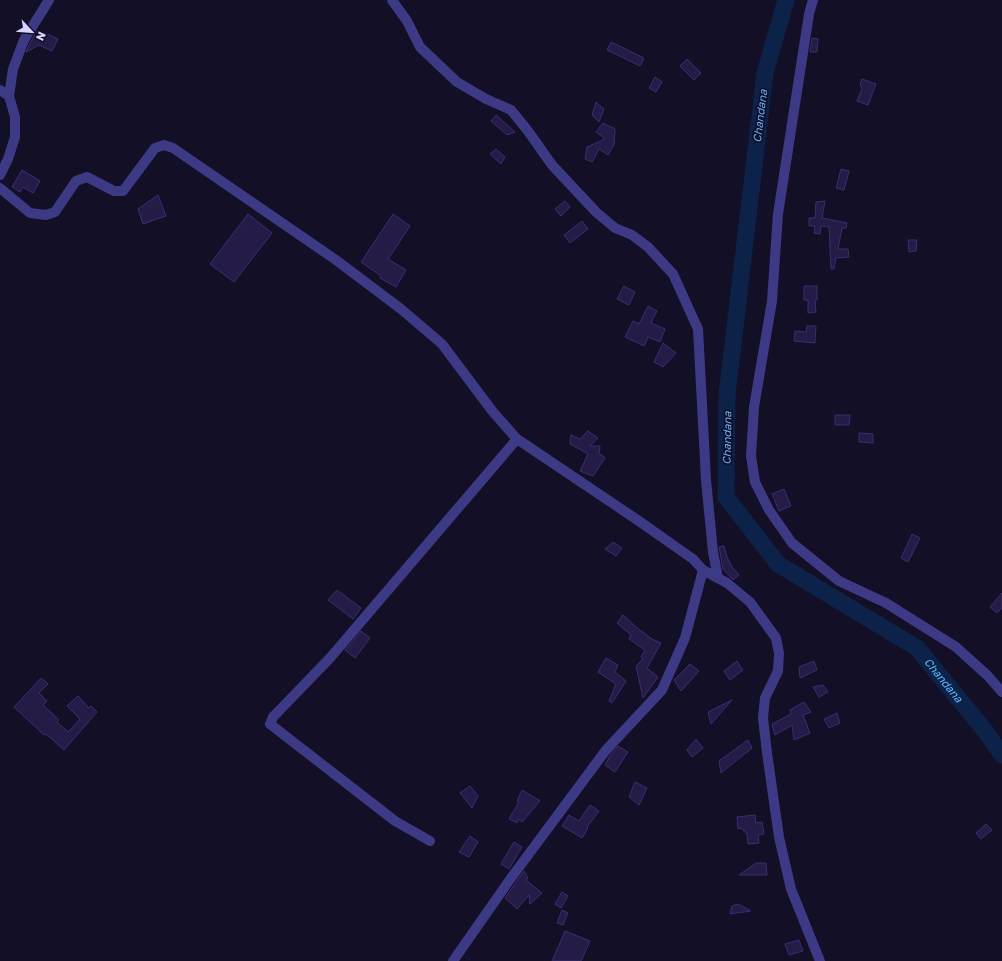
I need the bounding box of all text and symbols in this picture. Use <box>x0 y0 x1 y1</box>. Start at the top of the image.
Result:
north arrow <box>12 12 52 52</box>
text: N <box>34 30 49 43</box>
water label: Chandana <box>750 88 769 143</box>
water label: Chandana <box>720 411 733 465</box>
water label: Chandana <box>922 655 966 705</box>

